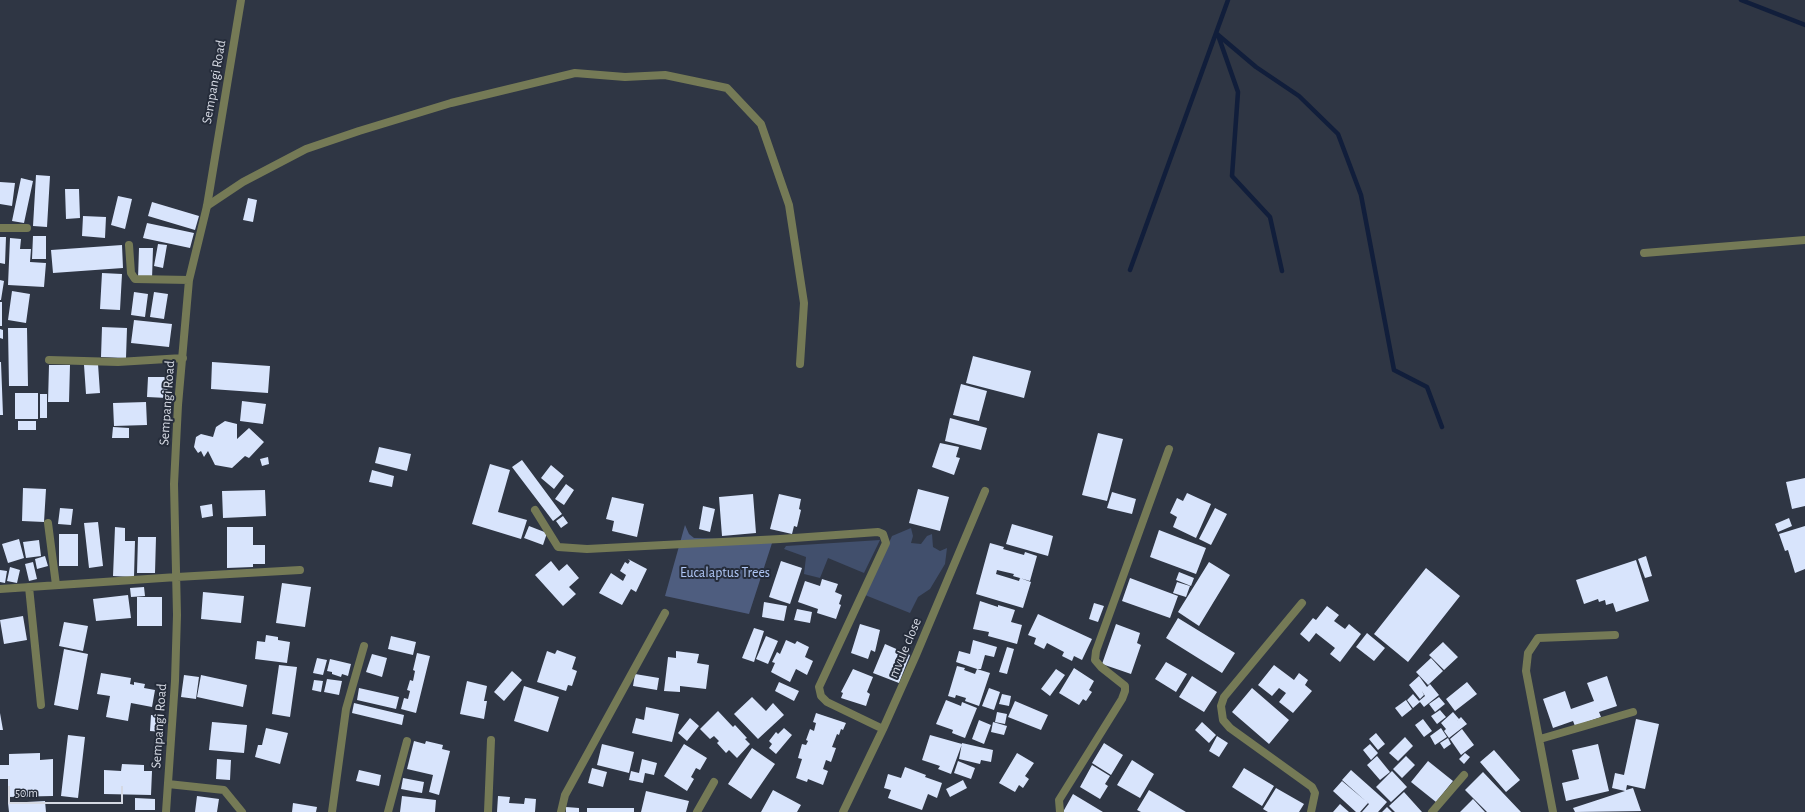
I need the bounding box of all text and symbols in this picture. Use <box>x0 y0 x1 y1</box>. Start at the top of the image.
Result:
street label: Sempangi Road <box>198 39 230 125</box>
street label: Sempangi Road <box>156 360 178 446</box>
park label: Eucalaptus Trees <box>680 565 770 581</box>
street label: mvule close <box>885 615 925 681</box>
street label: Sempangi Road <box>148 683 170 769</box>
scale bar <box>10 778 125 804</box>
text: 50 m <box>15 787 38 799</box>

